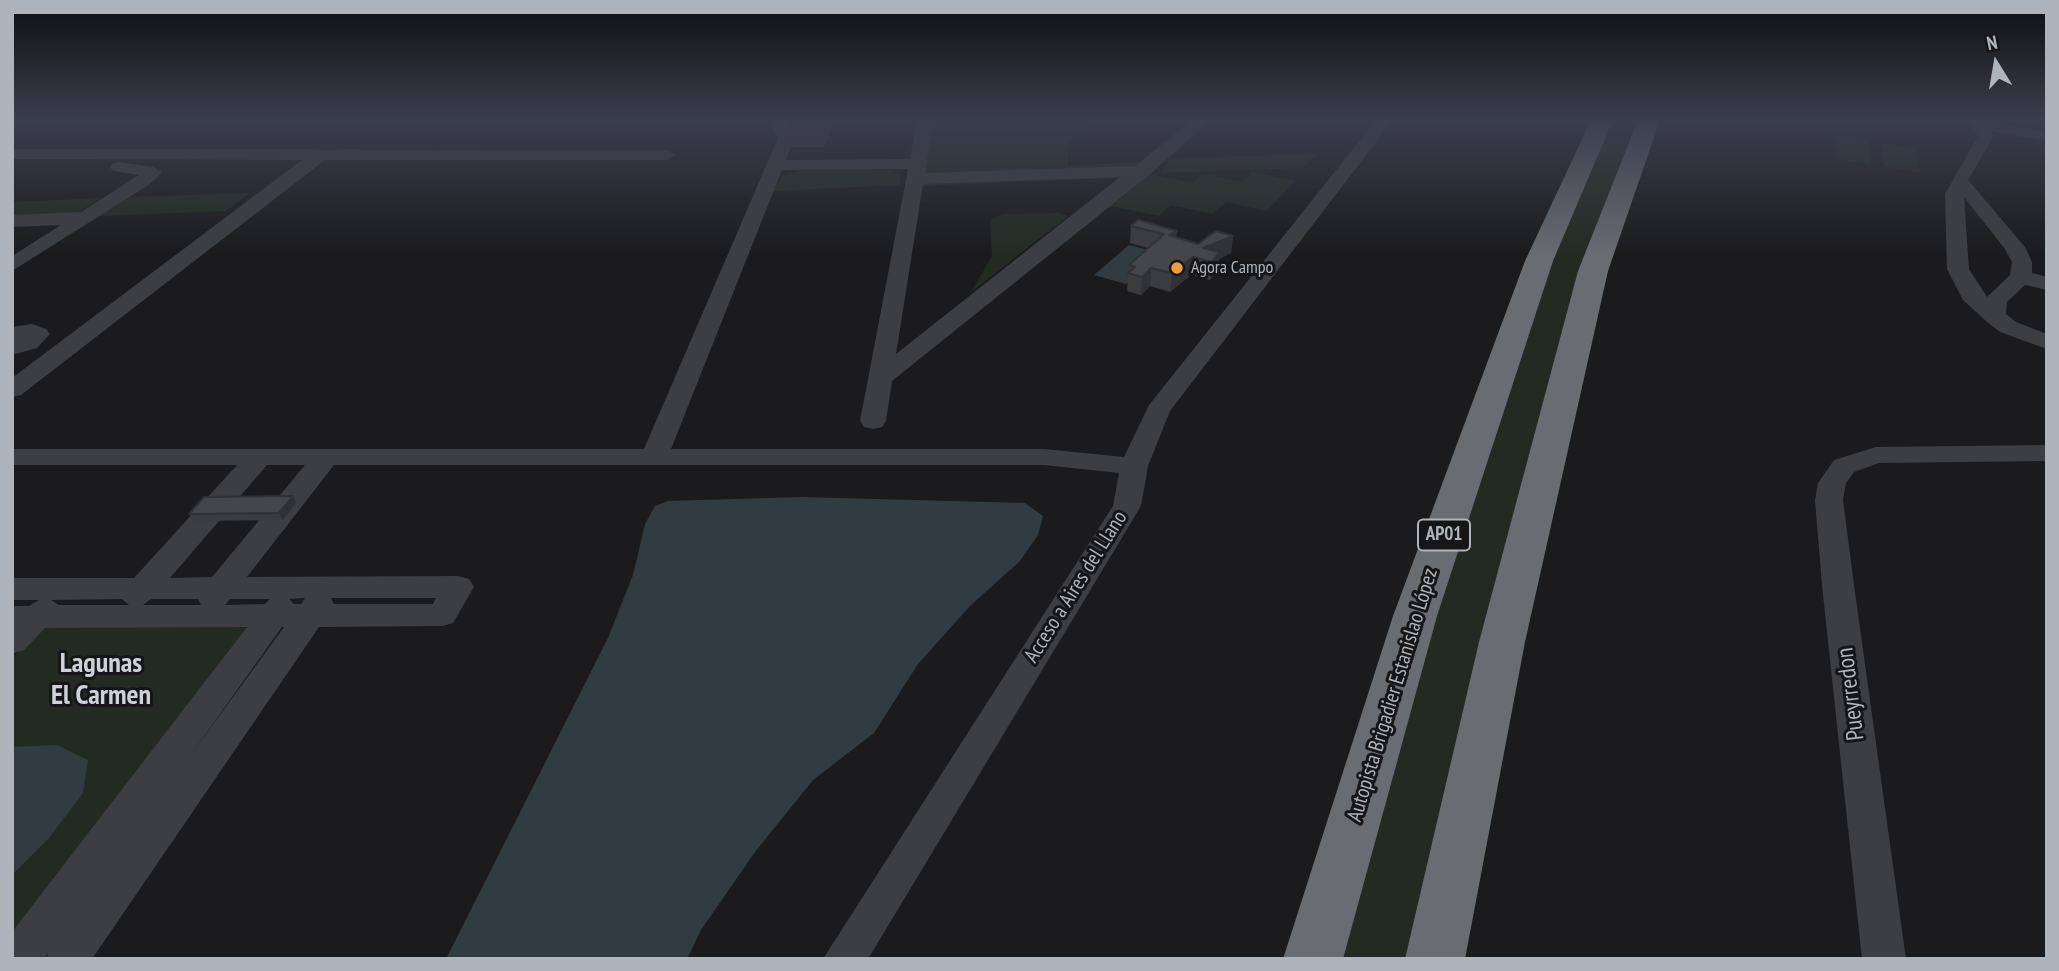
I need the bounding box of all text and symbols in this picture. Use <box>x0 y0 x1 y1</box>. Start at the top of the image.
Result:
north arrow <box>1961 28 2031 98</box>
text: N <box>1985 30 1999 55</box>
place label: Agora Campo <box>1191 257 1273 279</box>
marker: Agora Campo <box>1169 260 1185 276</box>
street label: Acceso a Aires del Llano <box>1019 507 1133 667</box>
road number: AP01 <box>1418 520 1470 550</box>
street label: Autopista Brigadier Estanislao López <box>1342 565 1444 825</box>
street label: Pueyrredon <box>1831 646 1871 742</box>
district label: Lagunas El Carmen <box>51 647 151 713</box>

